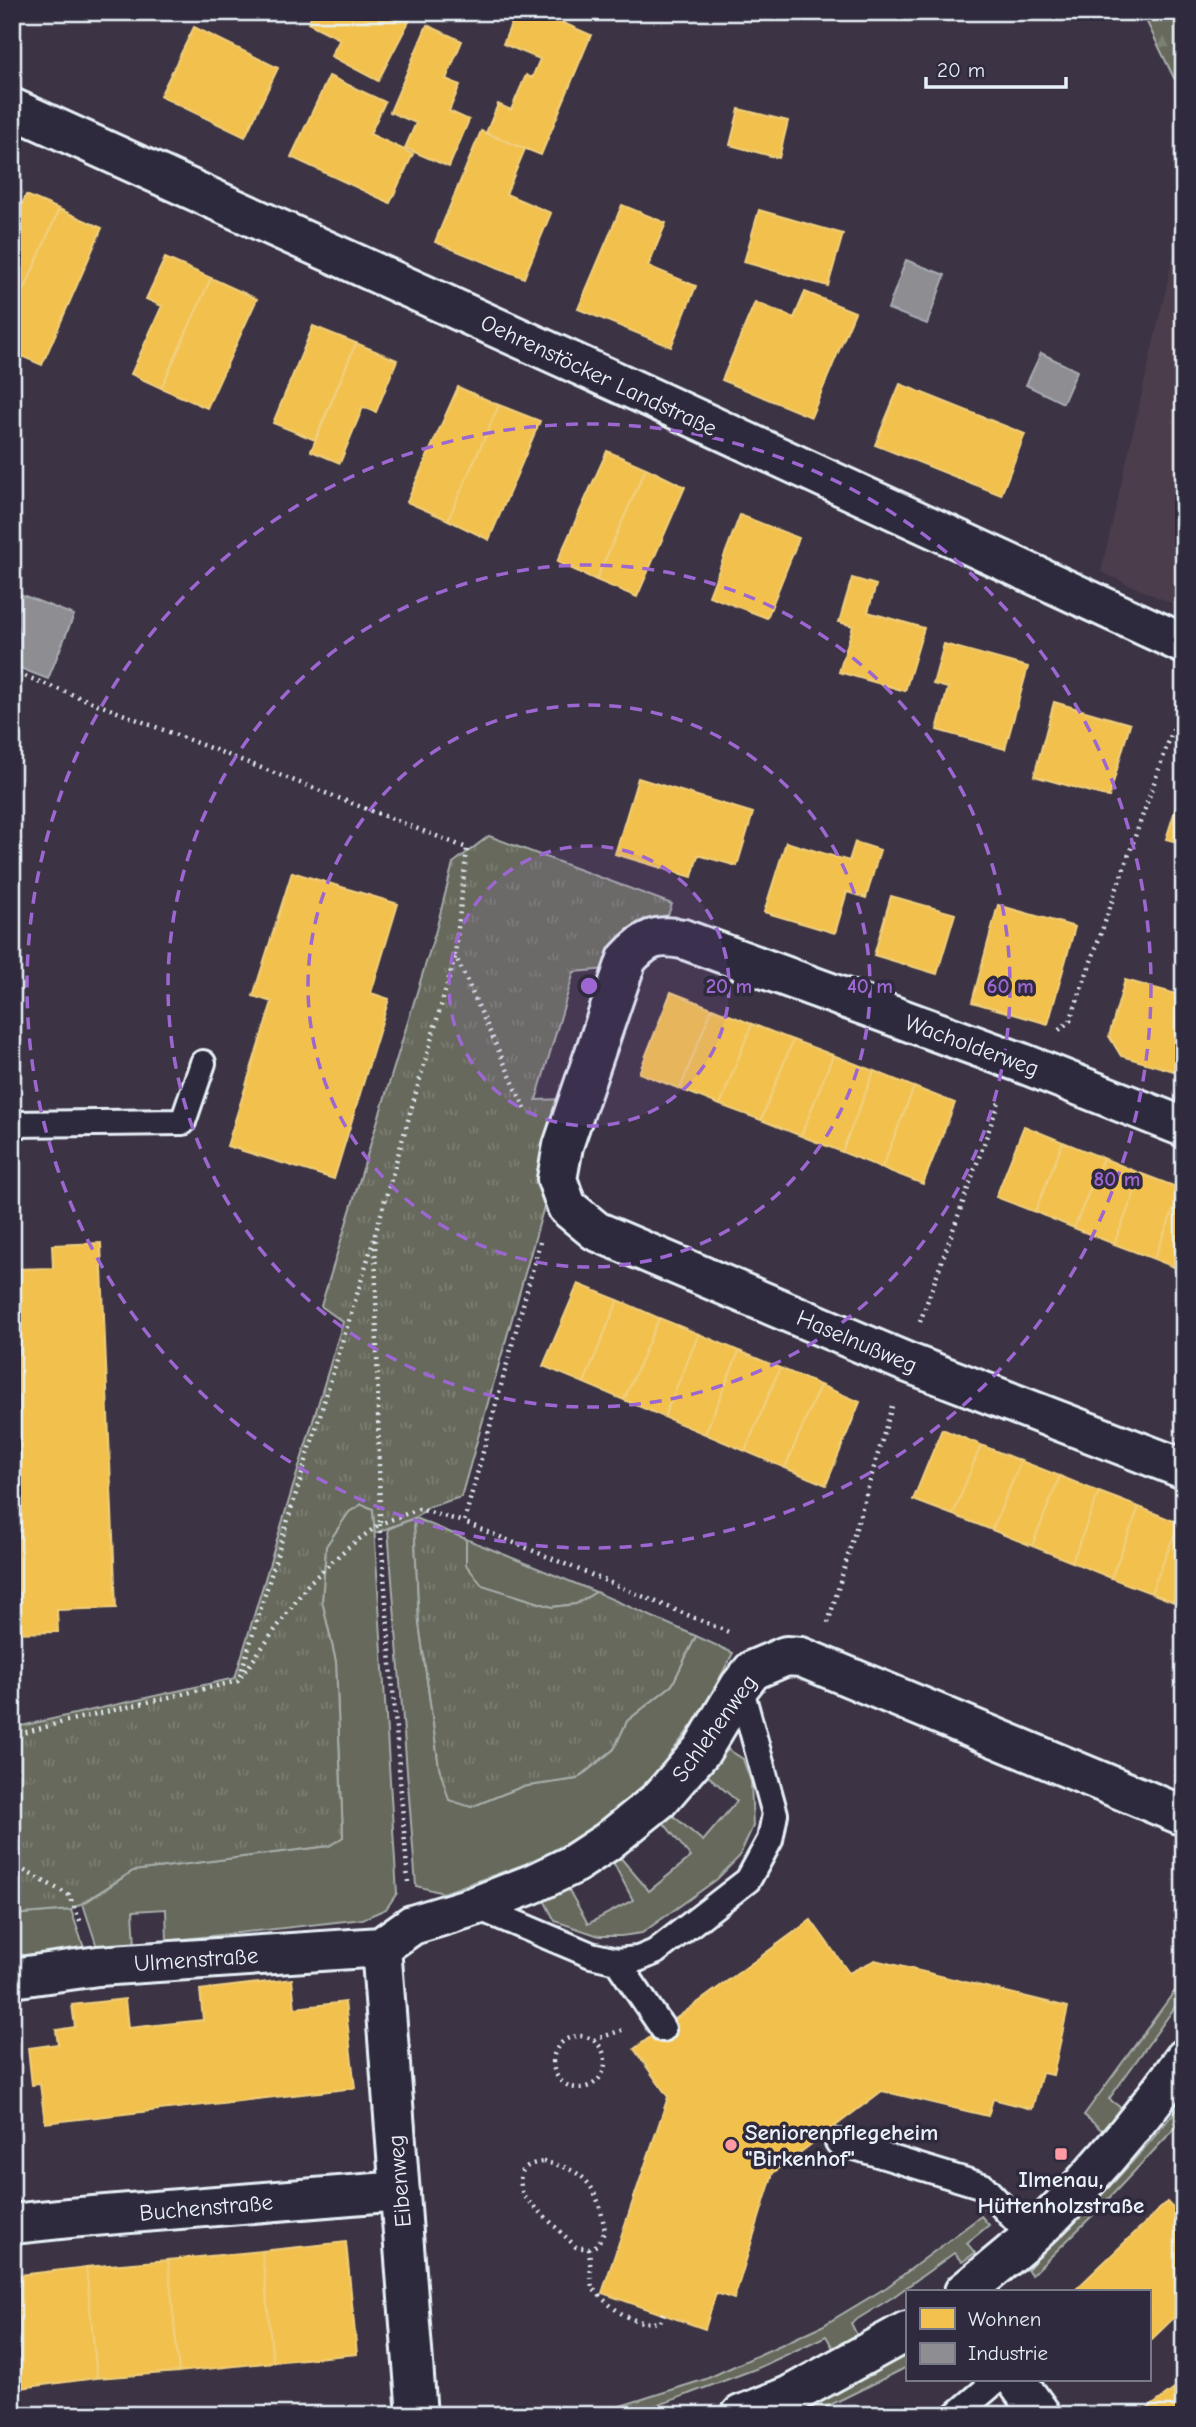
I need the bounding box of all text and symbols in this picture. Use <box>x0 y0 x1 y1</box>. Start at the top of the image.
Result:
scale bar <box>926 46 1066 90</box>
text: 20 m <box>937 58 985 82</box>
street label: Oehrenstöcker Landstraße <box>476 309 721 442</box>
centre of rings <box>577 974 601 998</box>
text: 20 m <box>706 974 752 998</box>
text: 40 m <box>847 974 893 998</box>
text: 60 m <box>986 974 1034 998</box>
street label: Wacholderweg <box>901 1009 1043 1082</box>
text: 80 m <box>1094 1167 1140 1191</box>
street label: Haselnußweg <box>793 1304 921 1379</box>
street label: Schlehenweg <box>666 1669 762 1787</box>
street label: Ulmenstraße <box>133 1942 259 1977</box>
place label: Seniorenpflegeheim "Birkenhof" <box>745 2119 938 2172</box>
street label: Eibenweg <box>382 2134 417 2228</box>
marker: Seniorenpflegeheim "Birkenhof" <box>723 2137 739 2153</box>
marker: Ilmenau, Hüttenholzstraße <box>1053 2146 1069 2162</box>
place label: Ilmenau, Hüttenholzstraße <box>978 2166 1144 2219</box>
street label: Buchenstraße <box>138 2188 274 2227</box>
legend <box>906 2290 1150 2382</box>
text: Wohnen <box>968 2307 1041 2331</box>
text: Industrie <box>968 2341 1048 2365</box>

